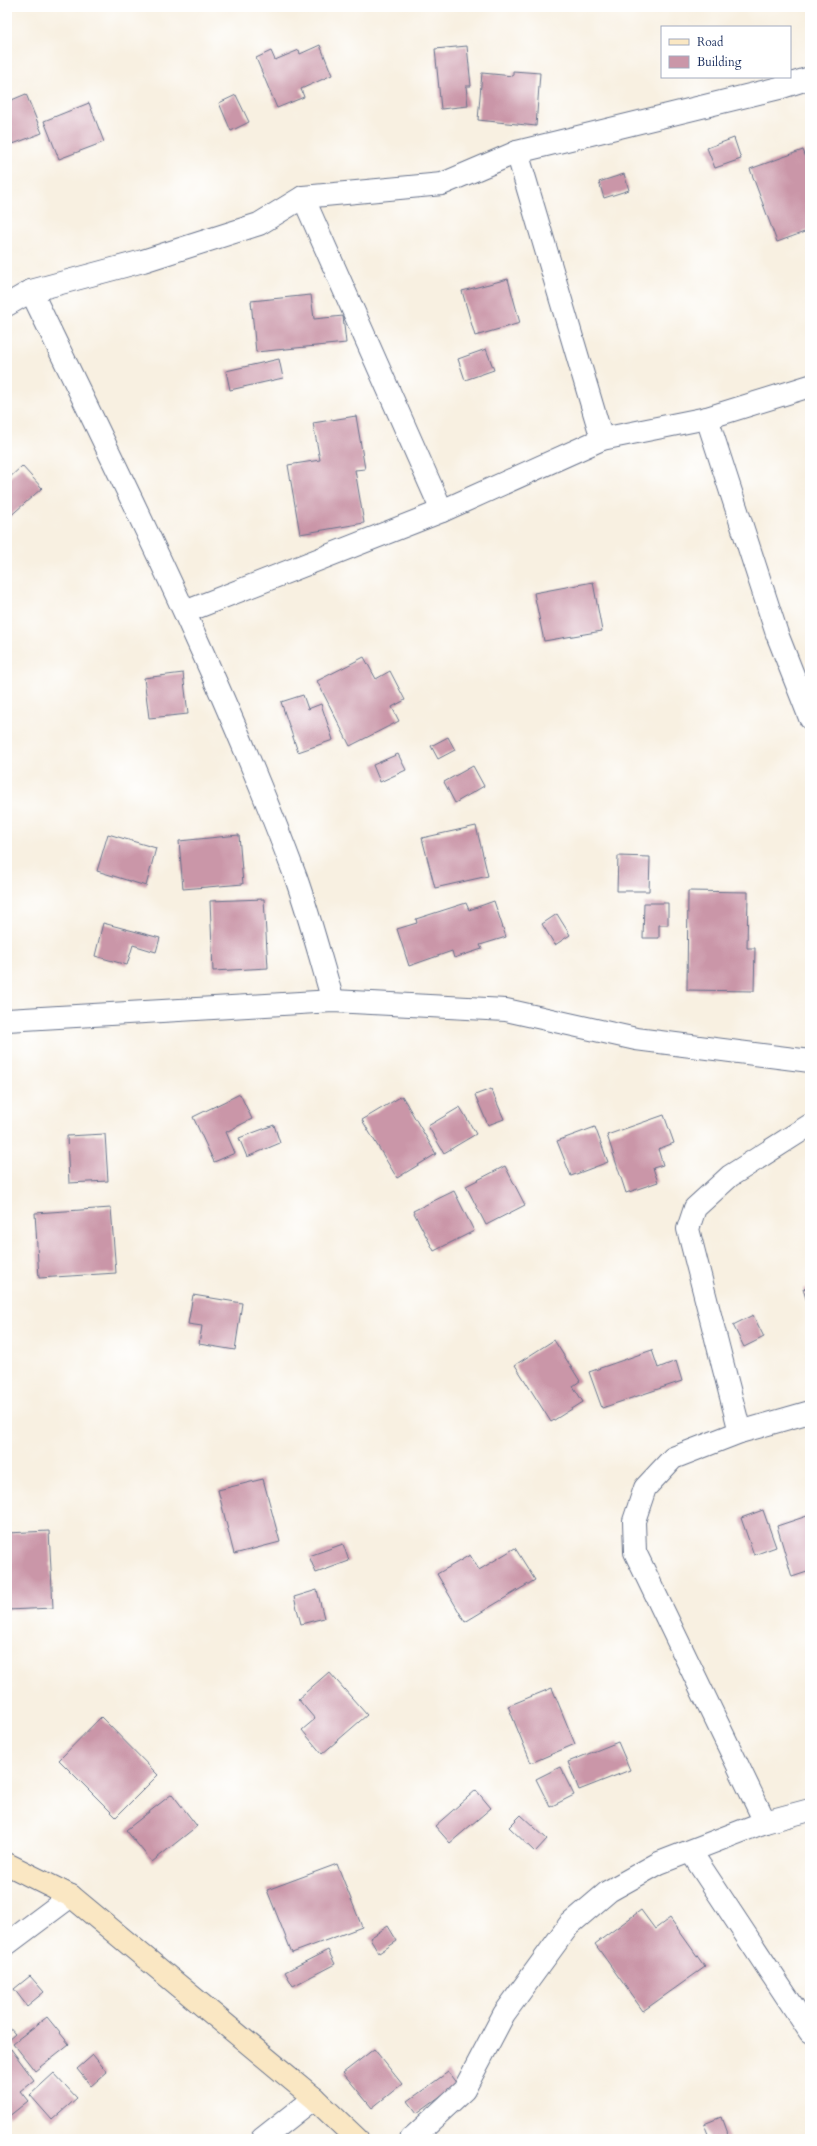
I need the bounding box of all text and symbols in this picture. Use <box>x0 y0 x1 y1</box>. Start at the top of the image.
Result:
legend <box>661 26 791 78</box>
text: Road <box>697 34 724 50</box>
text: Building <box>697 54 742 70</box>

